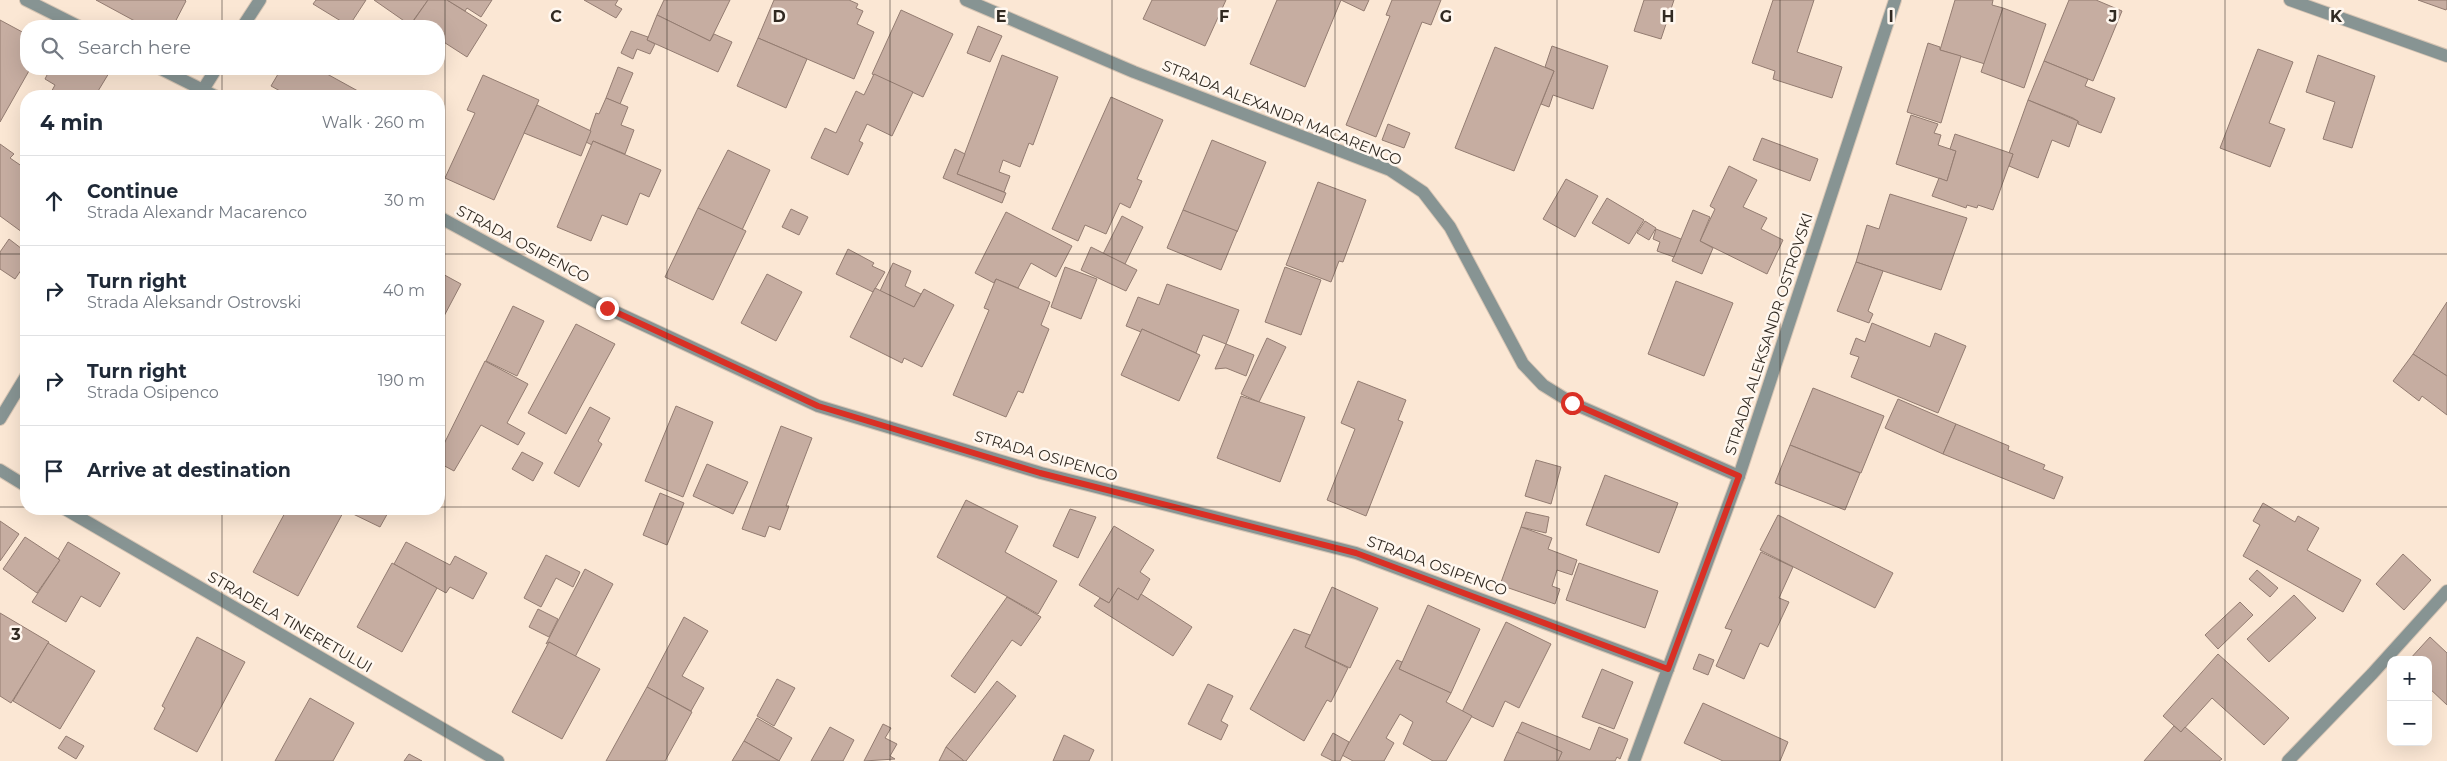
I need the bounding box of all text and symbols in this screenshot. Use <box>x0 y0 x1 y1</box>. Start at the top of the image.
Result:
text: C <box>550 7 562 26</box>
text: D <box>772 7 786 26</box>
text: E <box>996 7 1006 26</box>
text: F <box>1219 7 1229 26</box>
text: G <box>1440 7 1452 26</box>
text: H <box>1662 7 1674 26</box>
text: I <box>1888 7 1894 26</box>
text: J <box>2108 7 2117 26</box>
text: K <box>2330 7 2343 26</box>
search box <box>20 20 445 75</box>
icon: search <box>38 34 66 62</box>
text: Search here <box>78 36 191 59</box>
street label: STRADA ALEXANDR MACARENCO <box>1159 56 1405 169</box>
text: 4 min <box>40 110 103 135</box>
text: Walk · 260 m <box>322 113 425 132</box>
text: Continue <box>87 180 178 203</box>
icon: ahead <box>40 187 68 215</box>
text: 30 m <box>384 191 425 210</box>
street label: STRADA OSIPENCO <box>453 200 593 287</box>
text: Strada Alexandr Macarenco <box>87 203 307 222</box>
street label: STRADA ALEKSANDR OSTROVSKI <box>1720 210 1817 457</box>
text: Turn right <box>87 270 187 293</box>
icon: right <box>40 277 68 305</box>
text: 40 m <box>383 281 425 300</box>
text: Strada Aleksandr Ostrovski <box>87 293 301 312</box>
route end <box>596 297 619 320</box>
text: Turn right <box>87 360 187 383</box>
icon: right <box>40 367 68 395</box>
text: 190 m <box>378 371 425 390</box>
text: Strada Osipenco <box>87 383 219 402</box>
route start <box>1561 392 1584 415</box>
street label: STRADA OSIPENCO <box>972 426 1120 485</box>
icon: arrive <box>40 457 68 485</box>
text: Arrive at destination <box>87 459 291 482</box>
street label: STRADA OSIPENCO <box>1364 531 1510 600</box>
street label: STRADELA TINERETULUI <box>205 567 376 677</box>
text: 3 <box>10 625 21 644</box>
map controls <box>2387 656 2432 746</box>
button: + <box>2387 656 2432 701</box>
button: − <box>2387 701 2432 746</box>

